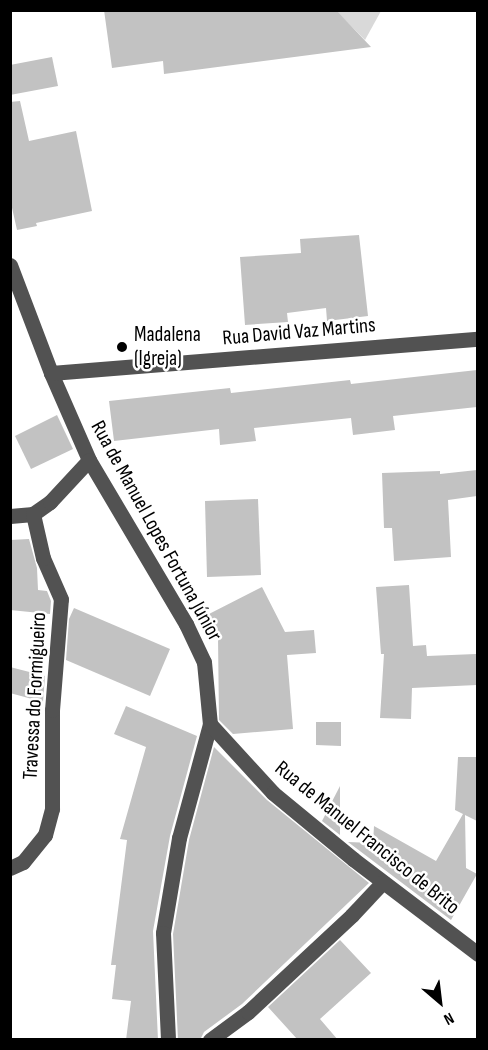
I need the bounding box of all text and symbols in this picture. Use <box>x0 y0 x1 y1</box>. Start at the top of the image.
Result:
street label: Rua David Vaz Martins <box>221 313 377 351</box>
place label: Madalena (Igreja) <box>134 322 201 372</box>
marker: Madalena (Igreja) <box>115 340 129 354</box>
street label: Rua de Manuel Lopes Fortuna Júnior <box>85 417 227 645</box>
street label: Travessa do Formigueiro <box>18 612 52 780</box>
street label: Rua de Manuel Francisco de Brito <box>270 756 464 920</box>
north arrow <box>410 972 470 1032</box>
text: N <box>440 1008 457 1029</box>

